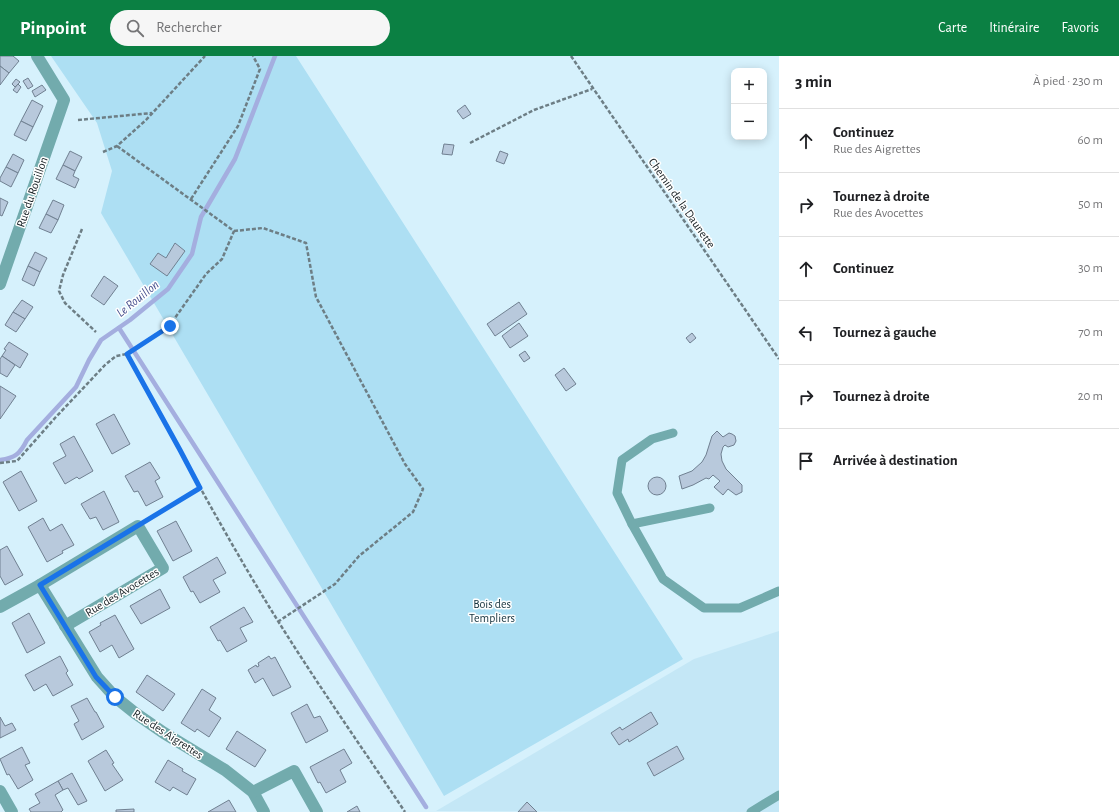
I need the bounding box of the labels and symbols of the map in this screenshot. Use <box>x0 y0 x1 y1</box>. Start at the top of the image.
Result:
street label: Rue du Rouillon <box>14 155 50 229</box>
street label: Chemin de la Daunette <box>646 156 718 250</box>
water label: Le Rouillon <box>114 278 162 320</box>
route end <box>161 317 179 335</box>
street label: Rue des Avocettes <box>83 565 161 619</box>
park label: Bois des Templiers <box>469 598 515 624</box>
route start <box>106 688 124 706</box>
street label: Rue des Aigrettes <box>131 707 205 761</box>

